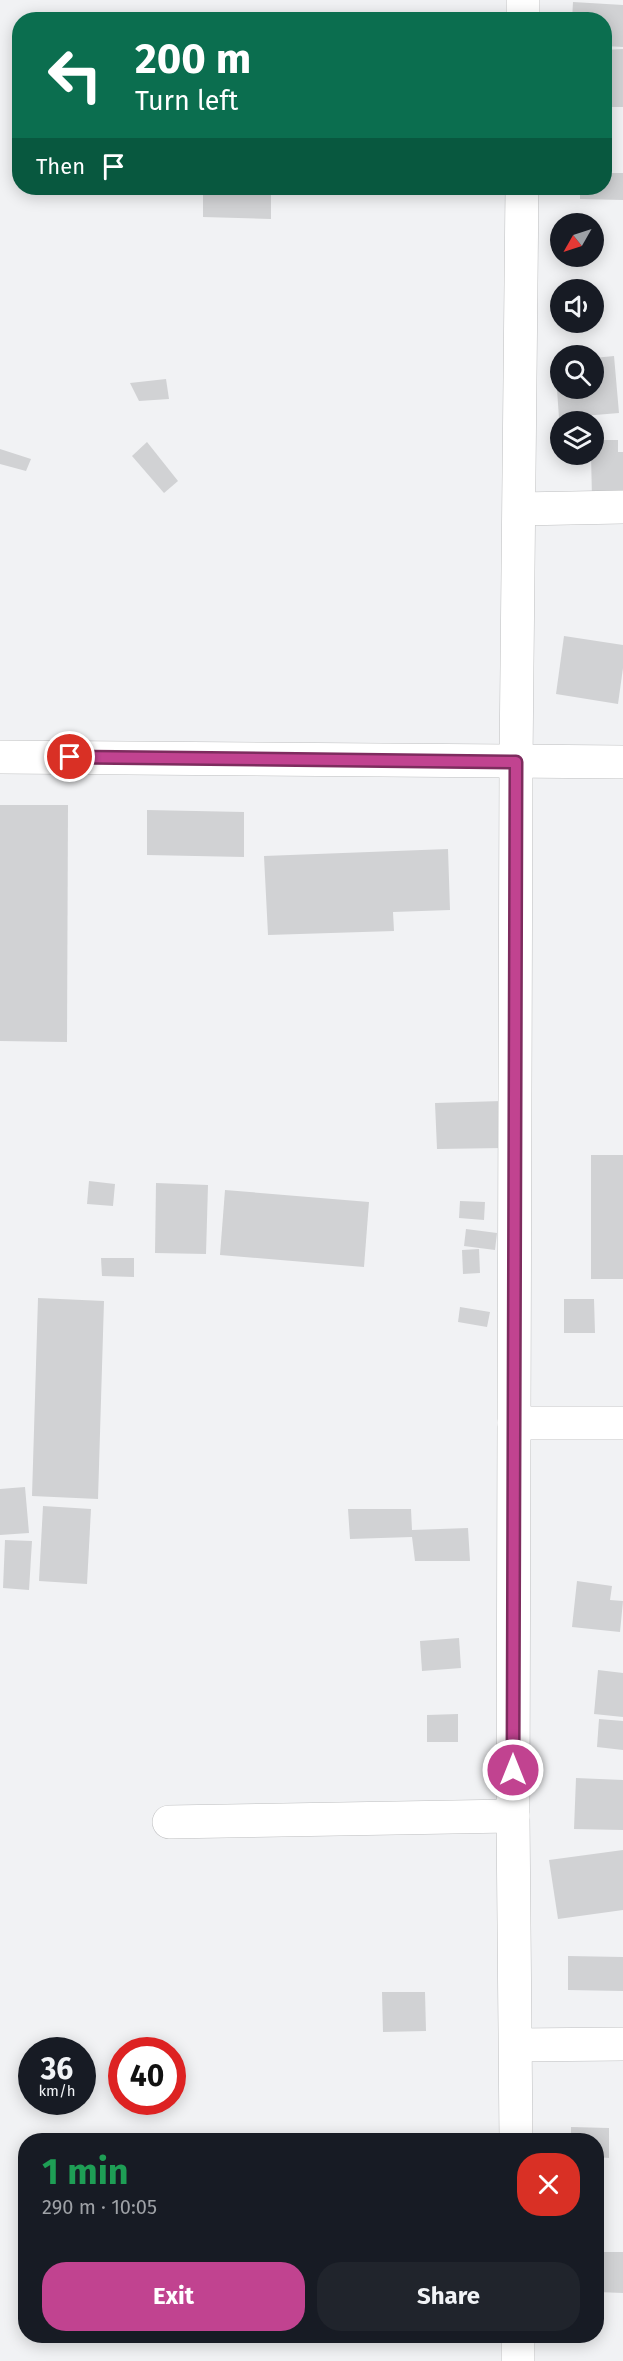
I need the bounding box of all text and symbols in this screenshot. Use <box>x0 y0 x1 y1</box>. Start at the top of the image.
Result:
text: 200 m <box>135 34 251 84</box>
icon: left <box>36 36 114 114</box>
text: Turn left <box>135 85 238 117</box>
icon: arrive <box>97 150 130 183</box>
text: Then <box>36 153 85 180</box>
north arrow <box>550 213 604 267</box>
map controls <box>550 213 604 465</box>
button: sound <box>550 279 604 333</box>
button: search <box>550 345 604 399</box>
button: layers <box>550 411 604 465</box>
pin <box>44 731 95 782</box>
icon: arrive <box>53 740 86 773</box>
position arrow <box>481 1738 545 1802</box>
speed limit sign: 40 <box>108 2037 186 2115</box>
text: 36 <box>41 2051 73 2087</box>
text: km/h <box>38 2082 76 2100</box>
text: 1 min <box>42 2150 129 2194</box>
button: close <box>517 2153 580 2216</box>
text: 290 m · 10:05 <box>42 2195 157 2219</box>
button: Exit <box>42 2262 305 2331</box>
button: Share <box>317 2262 580 2331</box>

